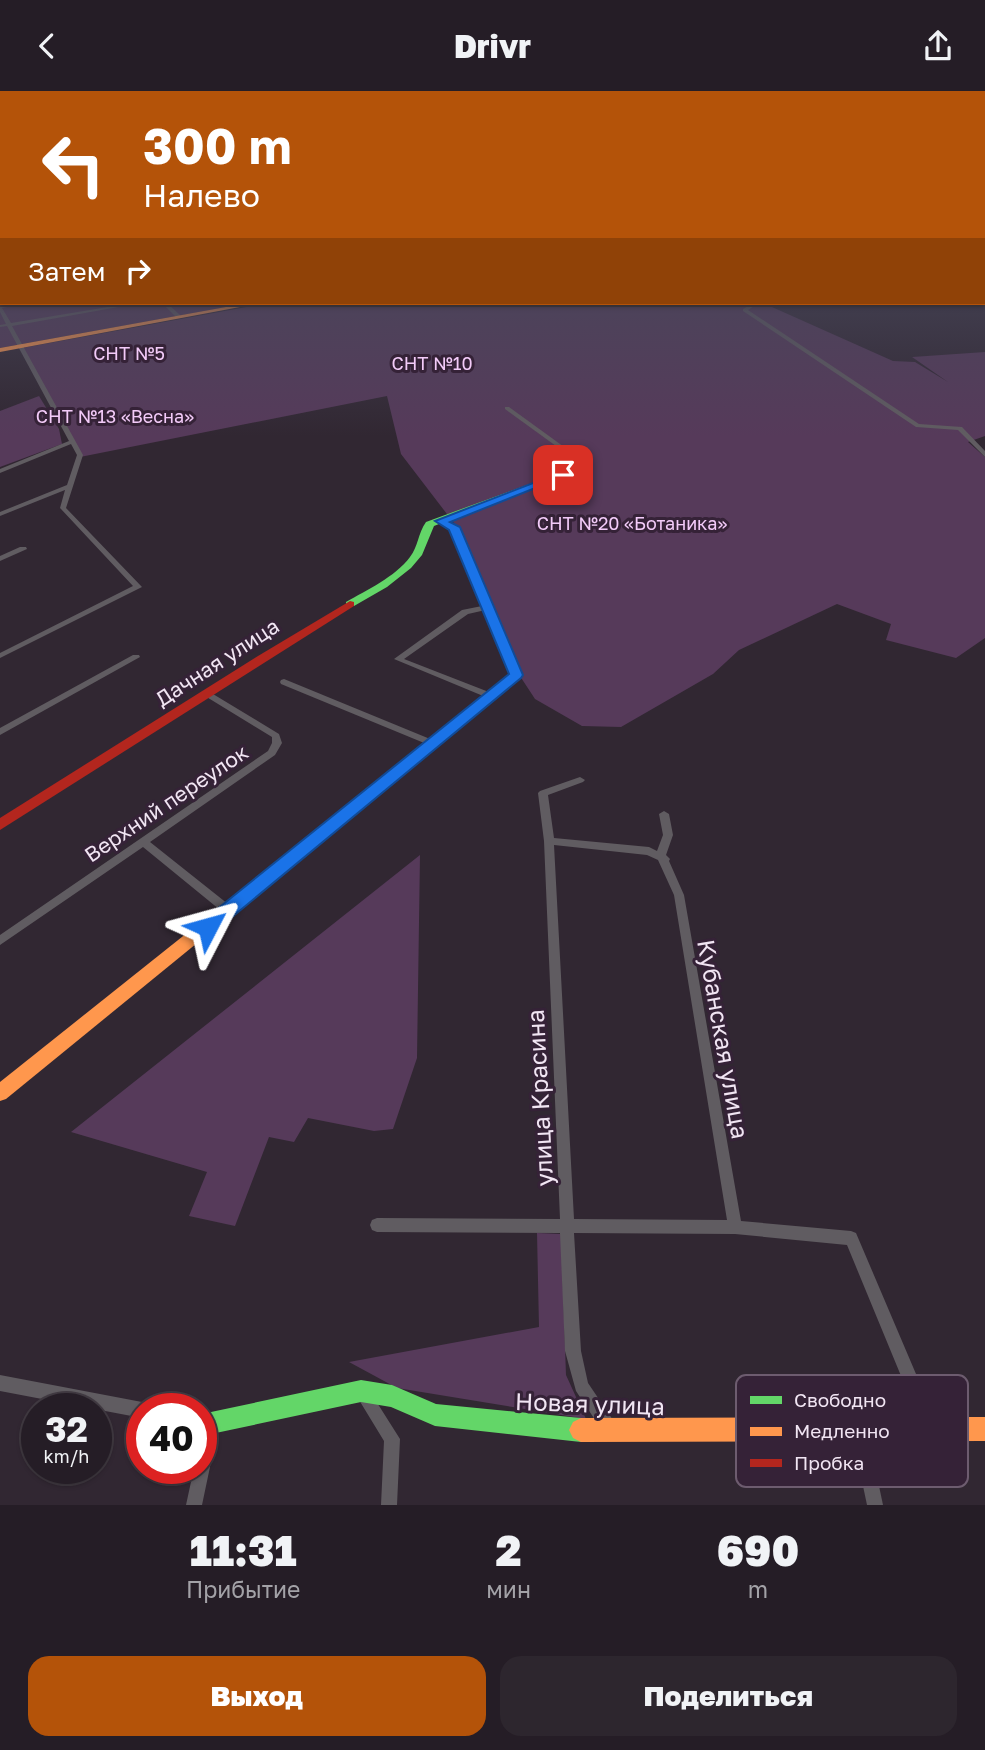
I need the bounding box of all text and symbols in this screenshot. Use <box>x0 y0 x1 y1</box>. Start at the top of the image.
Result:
icon: back <box>28 27 66 65</box>
text: Drivr <box>454 27 531 65</box>
icon: share <box>919 27 957 65</box>
text: 300 m <box>143 116 292 175</box>
icon: left <box>28 119 119 210</box>
text: Налево <box>143 176 260 214</box>
icon: right <box>119 252 157 290</box>
text: Затем <box>28 256 105 287</box>
park label: СНТ №5 <box>93 342 165 364</box>
park label: СНТ №10 <box>391 352 473 374</box>
park label: СНТ №13 «Весна» <box>36 405 194 427</box>
pin <box>533 445 593 505</box>
icon: arrive <box>544 456 582 494</box>
park label: СНТ №20 «Ботаника» <box>537 512 727 534</box>
street label: Дачная улица <box>150 612 284 712</box>
street label: Верхний переулок <box>79 739 253 867</box>
position arrow <box>171 890 245 964</box>
street label: Кубанская улица <box>692 937 756 1141</box>
street label: улица Красина <box>520 1009 558 1187</box>
legend <box>736 1375 968 1487</box>
street label: Новая улица <box>515 1386 665 1420</box>
text: Свободно <box>794 1388 886 1411</box>
speed limit sign: 40 <box>126 1393 217 1484</box>
text: 32 <box>45 1408 88 1450</box>
text: Медленно <box>794 1419 890 1442</box>
text: km/h <box>44 1445 89 1467</box>
text: Пробка <box>794 1451 864 1474</box>
text: 11:31 <box>190 1525 297 1575</box>
text: 2 <box>496 1525 522 1575</box>
text: 690 <box>717 1525 799 1575</box>
text: Прибытие <box>186 1575 300 1603</box>
text: мин <box>486 1575 531 1603</box>
text: m <box>748 1575 768 1603</box>
button: Выход <box>28 1656 486 1736</box>
button: Поделиться <box>500 1656 957 1736</box>

